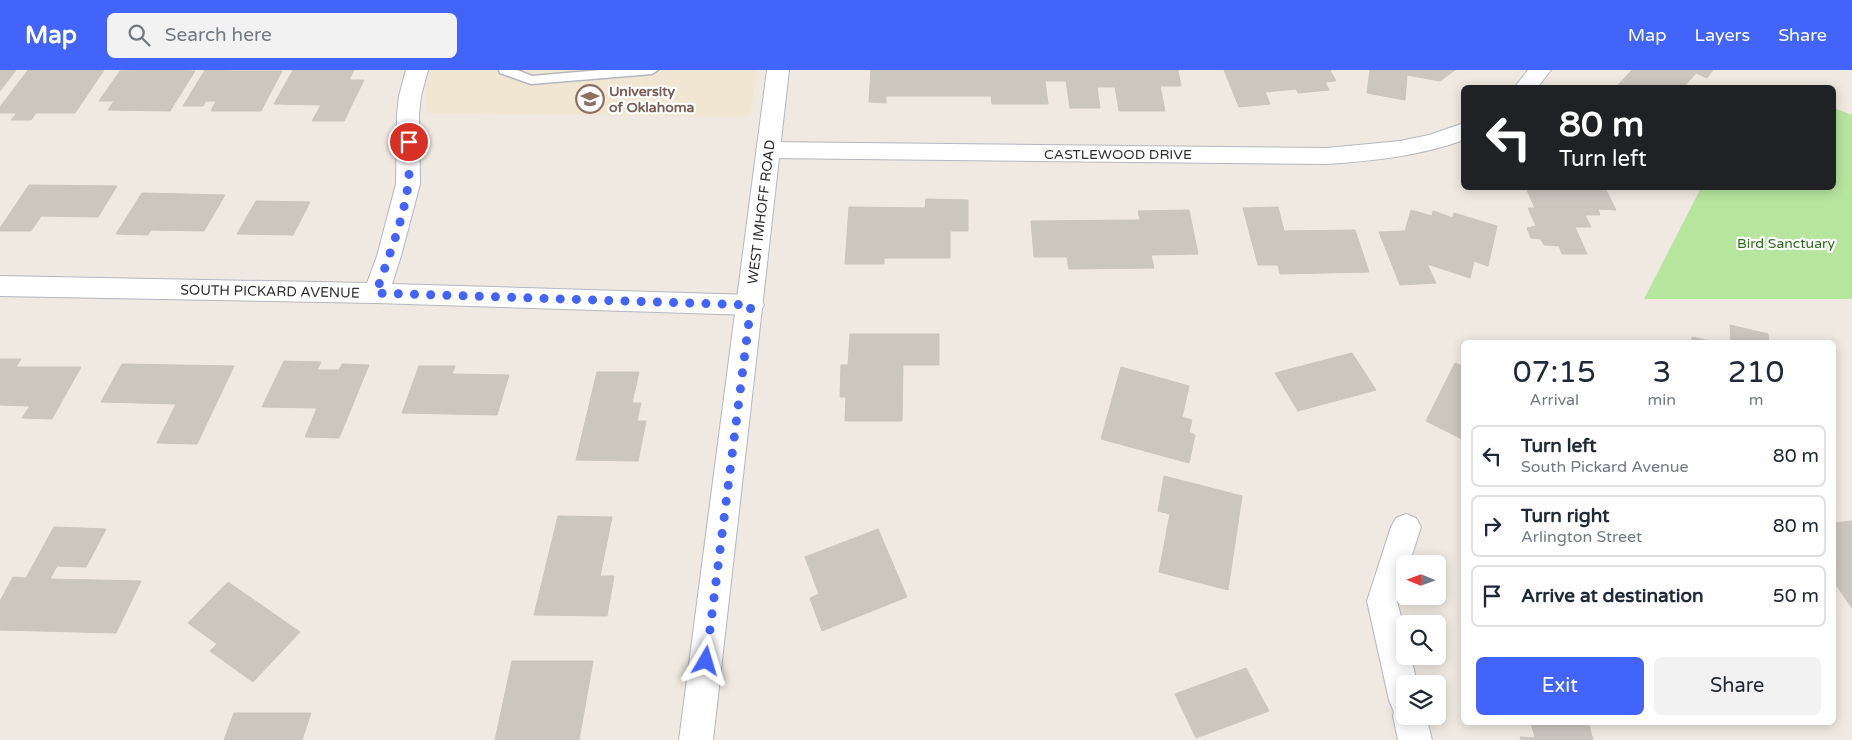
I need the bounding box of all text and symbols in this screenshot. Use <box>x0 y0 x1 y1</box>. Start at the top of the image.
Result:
search box <box>107 13 457 58</box>
text: Map <box>25 21 77 50</box>
icon: search <box>125 21 153 49</box>
text: Search here <box>165 24 272 46</box>
text: Map <box>1628 24 1667 46</box>
text: Layers <box>1695 24 1750 46</box>
text: Share <box>1778 24 1827 46</box>
place label: University of Oklahoma <box>609 83 695 116</box>
school or university icon: University of Oklahoma <box>575 84 605 114</box>
text: 80 m <box>1559 104 1644 146</box>
icon: left <box>1476 105 1541 170</box>
pin <box>388 121 430 163</box>
icon: arrive <box>395 128 423 156</box>
street label: WEST IMHOFF ROAD <box>744 139 779 285</box>
street label: CASTLEWOOD DRIVE <box>1044 146 1192 163</box>
text: Turn left <box>1559 146 1647 172</box>
park label: Bird Sanctuary <box>1737 235 1835 252</box>
street label: SOUTH PICKARD AVENUE <box>180 281 360 302</box>
text: 07:15 <box>1513 354 1596 391</box>
text: 3 <box>1652 354 1671 391</box>
text: 210 <box>1728 354 1784 391</box>
text: Arrival <box>1530 390 1579 410</box>
text: min <box>1648 390 1676 410</box>
text: m <box>1749 390 1763 410</box>
text: Turn left <box>1521 435 1597 457</box>
icon: left <box>1478 442 1506 470</box>
text: 80 m <box>1773 445 1819 467</box>
text: South Pickard Avenue <box>1521 457 1688 477</box>
text: Turn right <box>1521 505 1609 527</box>
icon: right <box>1478 512 1506 540</box>
text: 80 m <box>1773 515 1819 537</box>
text: Arlington Street <box>1521 527 1642 547</box>
north arrow <box>1396 555 1446 605</box>
map controls <box>1396 555 1446 725</box>
icon: arrive <box>1478 582 1506 610</box>
text: Arrive at destination <box>1521 585 1704 607</box>
text: 50 m <box>1773 585 1819 607</box>
button: search <box>1396 615 1446 665</box>
position arrow <box>679 634 731 686</box>
button: Exit <box>1476 657 1644 715</box>
button: Share <box>1654 657 1821 715</box>
button: layers <box>1396 675 1446 725</box>

